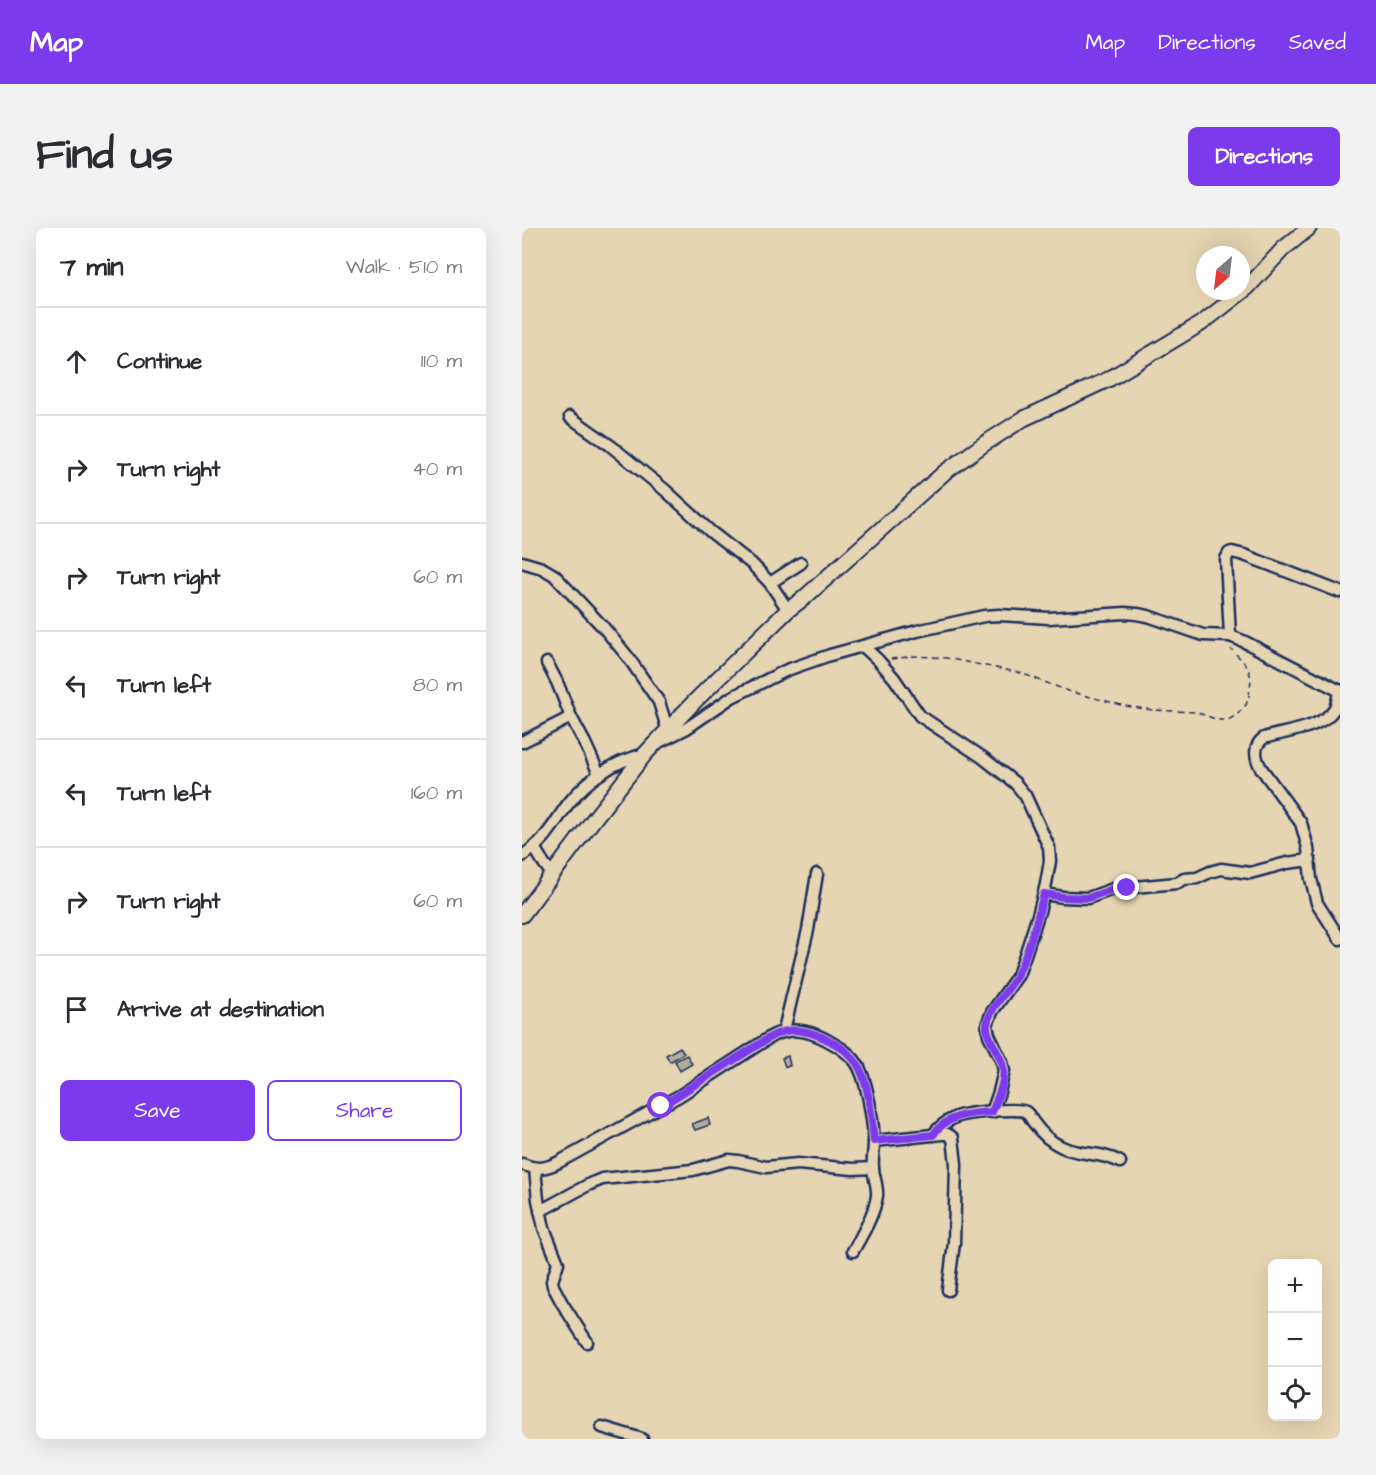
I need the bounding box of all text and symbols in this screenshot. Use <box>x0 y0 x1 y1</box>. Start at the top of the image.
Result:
text: Map <box>30 23 83 62</box>
text: Map <box>1085 28 1125 57</box>
text: Directions <box>1158 28 1256 57</box>
text: Saved <box>1289 28 1346 57</box>
text: Find us <box>36 127 173 185</box>
button: Directions <box>1188 127 1340 186</box>
north arrow <box>1196 246 1250 300</box>
text: 7 min <box>60 249 124 285</box>
text: Walk · 510 m <box>346 253 462 281</box>
icon: ahead <box>60 345 93 378</box>
text: Continue <box>117 346 202 377</box>
text: 110 m <box>421 347 462 375</box>
icon: right <box>60 453 93 486</box>
text: Turn right <box>117 454 220 485</box>
text: 40 m <box>412 455 462 483</box>
icon: right <box>60 561 93 594</box>
text: Turn right <box>117 562 220 593</box>
text: 60 m <box>413 563 462 591</box>
icon: left <box>60 669 93 702</box>
text: Turn left <box>117 670 211 701</box>
text: 80 m <box>413 671 462 699</box>
icon: left <box>60 777 93 810</box>
text: Turn left <box>117 778 211 809</box>
text: 160 m <box>411 779 462 807</box>
route end <box>1113 874 1139 900</box>
icon: right <box>60 885 93 918</box>
text: Turn right <box>117 886 220 917</box>
text: 60 m <box>413 887 462 915</box>
icon: arrive <box>60 993 93 1026</box>
text: Arrive at destination <box>117 994 324 1025</box>
button: Save <box>60 1080 255 1141</box>
button: Share <box>267 1080 462 1141</box>
route start <box>647 1092 673 1118</box>
map controls <box>1268 1259 1322 1421</box>
button: + <box>1268 1259 1322 1313</box>
button: − <box>1268 1313 1322 1367</box>
button: locate <box>1268 1367 1322 1421</box>

